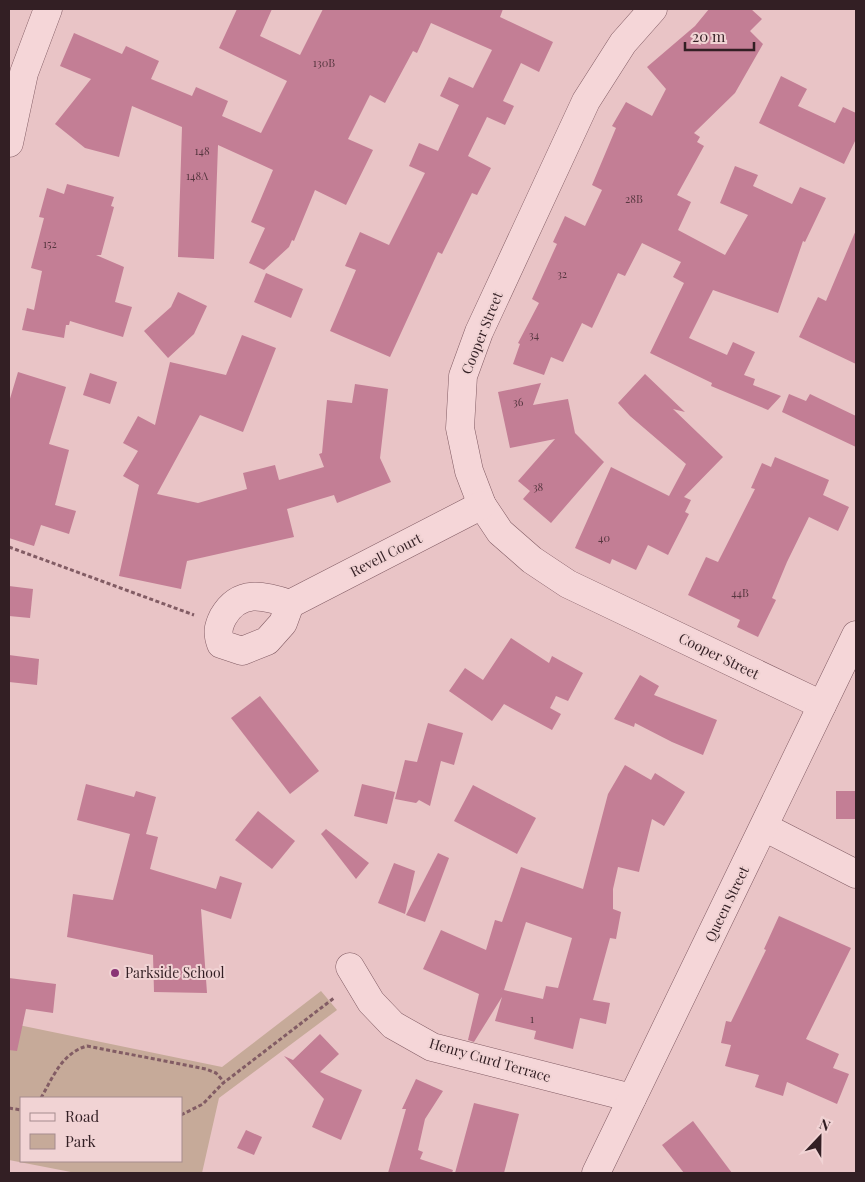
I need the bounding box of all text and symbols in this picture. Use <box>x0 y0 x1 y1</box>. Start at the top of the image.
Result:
scale bar <box>685 20 754 52</box>
text: 20 m <box>692 26 726 46</box>
house number: 130B <box>313 55 335 70</box>
house number: 148 <box>194 143 210 158</box>
house number: 148A <box>186 168 208 183</box>
house number: 28B <box>625 191 643 206</box>
house number: 152 <box>43 236 57 251</box>
house number: 32 <box>557 266 567 281</box>
street label: Cooper Street <box>456 288 507 377</box>
house number: 34 <box>529 327 540 342</box>
house number: 36 <box>513 394 524 409</box>
house number: 38 <box>533 479 544 494</box>
street label: Revell Court <box>347 528 426 581</box>
house number: 40 <box>598 530 610 545</box>
house number: 44B <box>731 585 749 600</box>
street label: Cooper Street <box>676 628 764 684</box>
street label: Queen Street <box>700 862 754 945</box>
place label: Parkside School <box>125 963 225 982</box>
marker: Parkside School <box>109 967 121 979</box>
house number: 1 <box>530 1011 534 1026</box>
street label: Henry Curd Terrace <box>427 1033 553 1086</box>
legend <box>20 1097 182 1162</box>
text: Road <box>65 1106 99 1126</box>
north arrow <box>795 1112 845 1162</box>
text: N <box>817 1114 833 1135</box>
text: Park <box>65 1131 97 1151</box>

